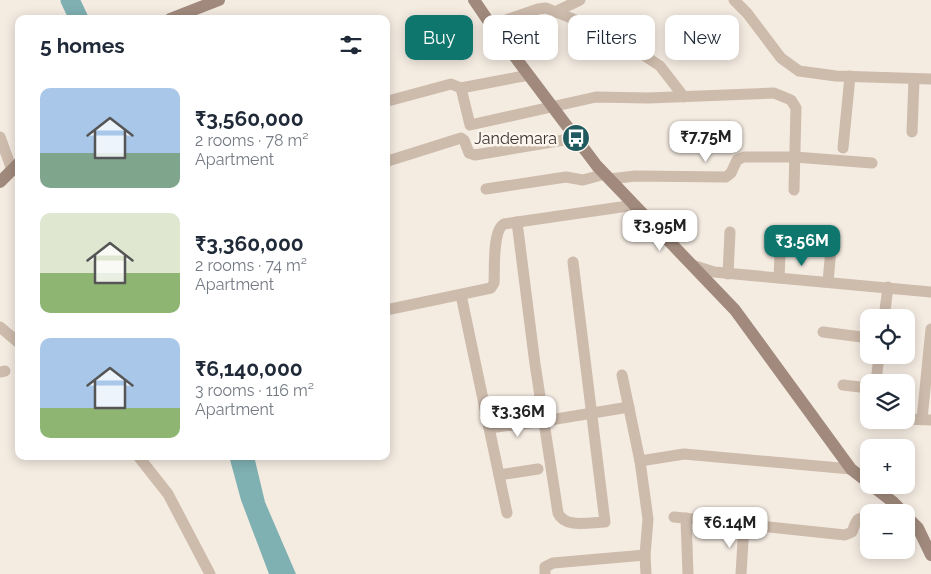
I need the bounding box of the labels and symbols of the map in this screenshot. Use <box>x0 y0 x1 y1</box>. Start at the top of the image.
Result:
pin: ₹7.75M <box>665 120 747 163</box>
bus stop icon: Jandemara <box>561 123 591 153</box>
place label: Jandemara <box>474 129 557 148</box>
pin: ₹3.95M <box>619 210 701 252</box>
pin: ₹3.56M <box>761 224 843 267</box>
pin: ₹3.36M <box>477 396 559 438</box>
pin: ₹6.14M <box>689 506 771 549</box>

